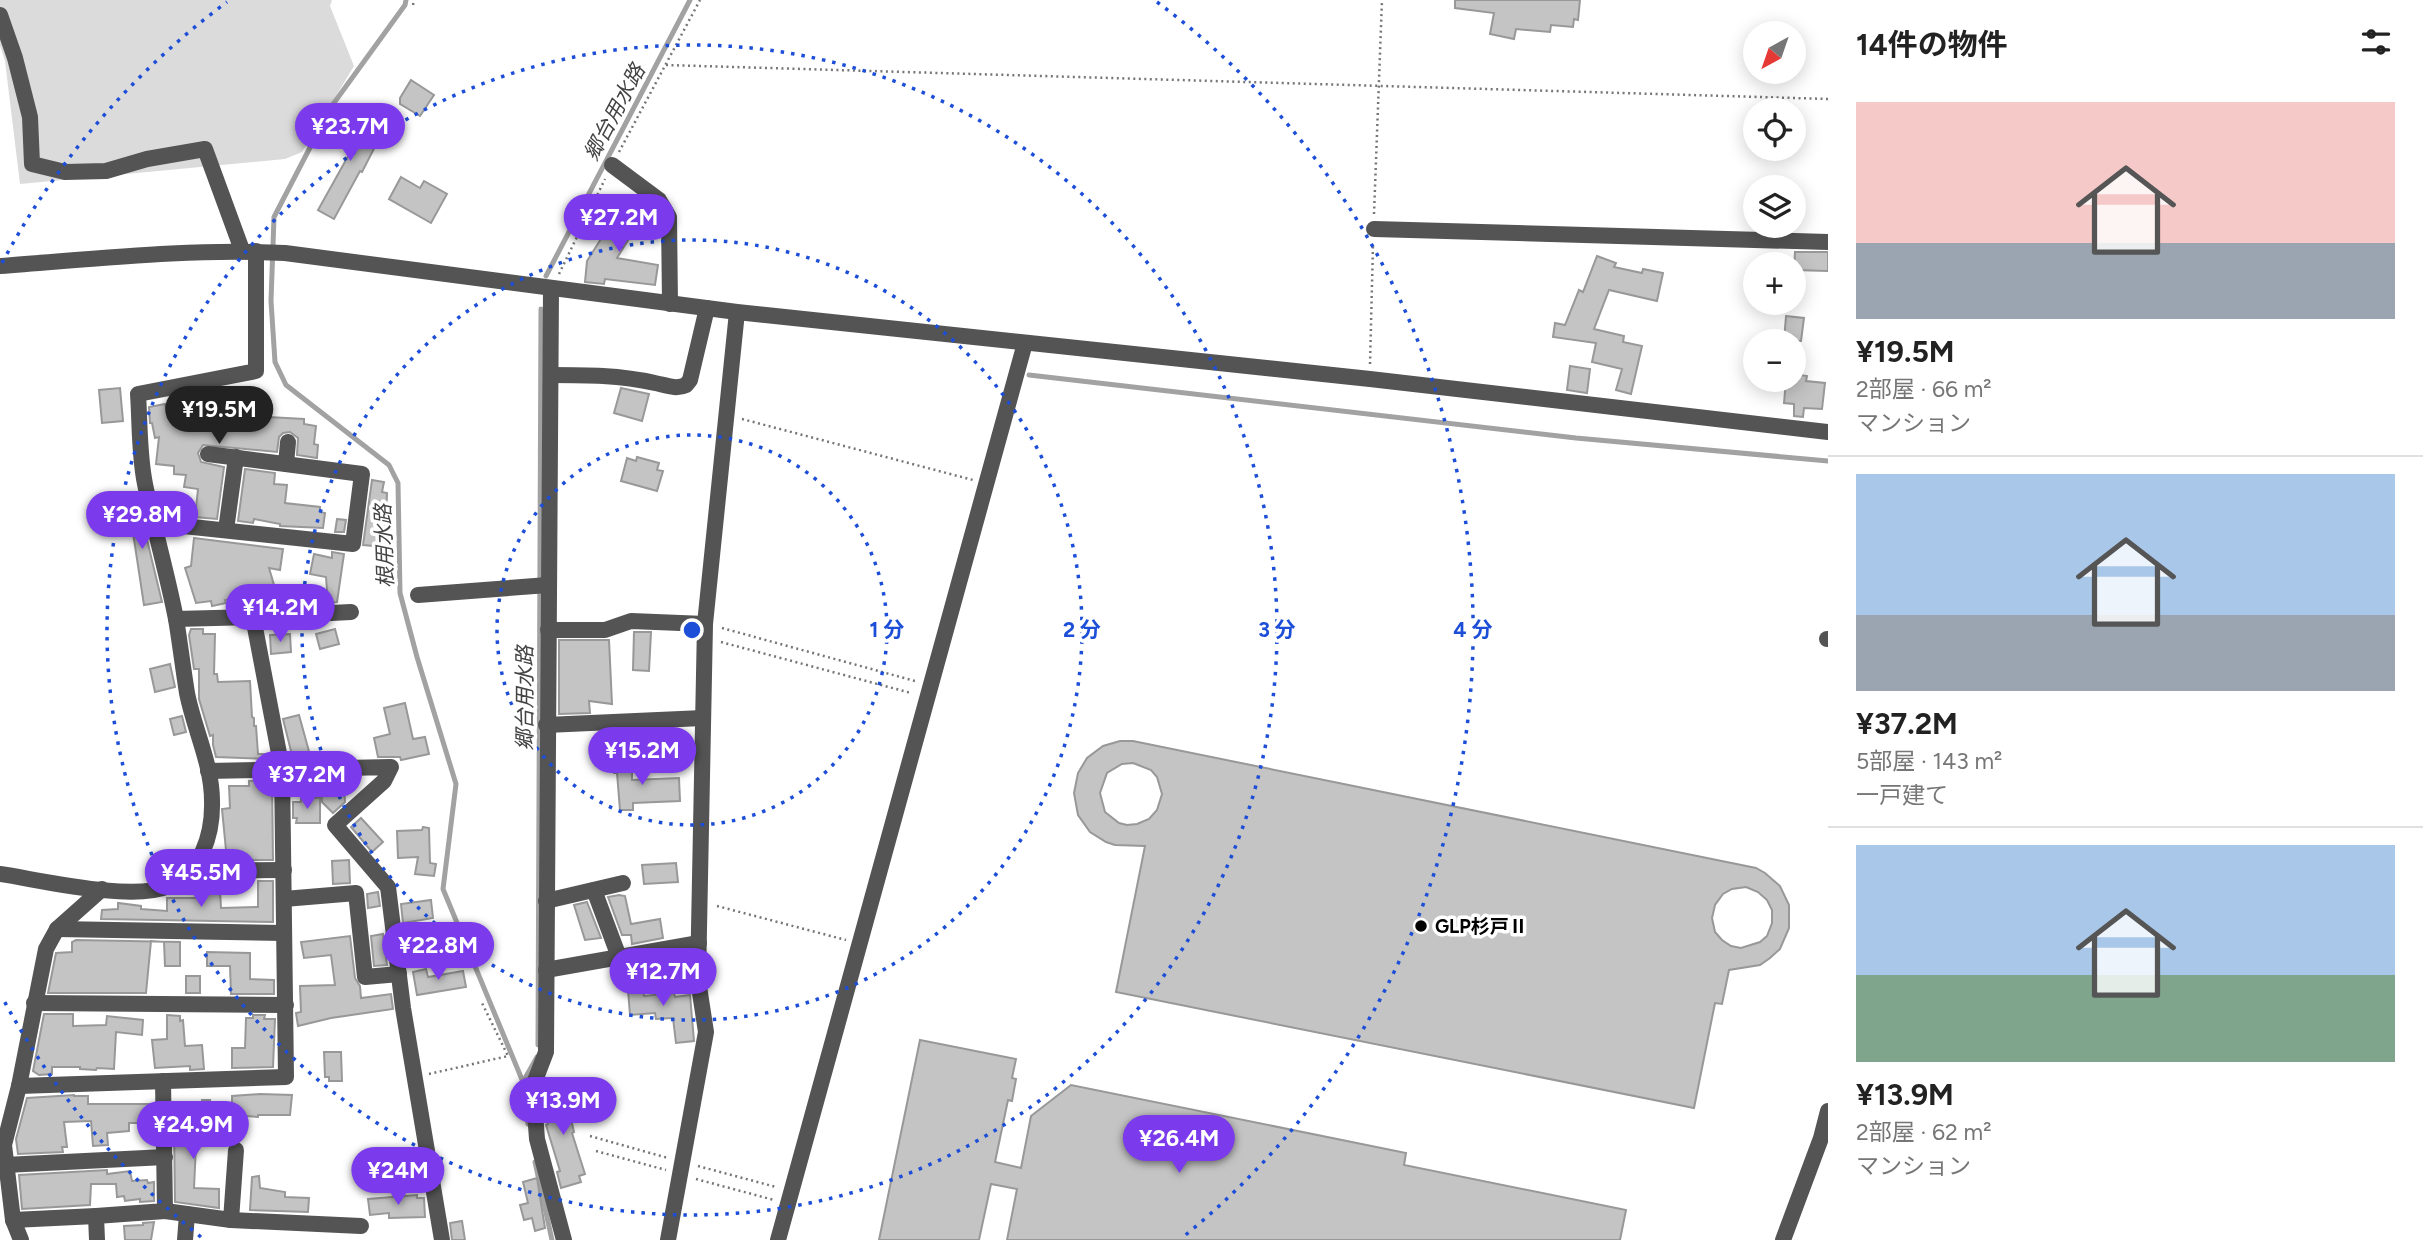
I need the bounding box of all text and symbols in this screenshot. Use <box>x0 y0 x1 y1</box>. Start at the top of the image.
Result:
north arrow <box>1743 21 1806 84</box>
map controls <box>1743 21 1806 392</box>
icon: filters <box>2357 23 2395 61</box>
text: 14件の物件 <box>1856 26 2008 63</box>
water label: 郷台用水路 <box>578 58 651 164</box>
button: locate <box>1743 98 1806 161</box>
pin: ¥23.7M <box>293 104 407 163</box>
text: ¥23.7M <box>311 112 389 140</box>
icon: home <box>2063 147 2189 273</box>
button: layers <box>1743 175 1806 238</box>
pin: ¥27.2M <box>562 194 676 254</box>
text: ¥27.2M <box>580 203 658 231</box>
button: + <box>1743 252 1806 315</box>
button: − <box>1743 329 1806 392</box>
text: ¥19.5M <box>1856 333 1955 370</box>
text: 2部屋 · 66 m² <box>1856 375 1992 403</box>
pin: ¥19.5M <box>162 386 276 446</box>
text: ¥19.5M <box>181 395 257 423</box>
text: マンション <box>1856 409 1971 437</box>
pin: ¥29.8M <box>85 491 199 551</box>
text: ¥29.8M <box>102 500 182 528</box>
water label: 根用水路 <box>370 502 398 588</box>
icon: home <box>2063 519 2189 645</box>
pin: ¥14.2M <box>223 584 337 644</box>
text: ¥14.2M <box>242 593 318 621</box>
text: 1 分 <box>870 617 904 642</box>
text: 2 分 <box>1063 617 1101 642</box>
text: 3 分 <box>1258 617 1296 642</box>
text: 4 分 <box>1453 617 1493 642</box>
centre of rings <box>680 618 704 642</box>
water label: 郷台用水路 <box>512 644 537 751</box>
text: ¥37.2M <box>1856 705 1958 742</box>
pin: ¥15.2M <box>585 728 699 787</box>
text: ¥15.2M <box>604 736 680 764</box>
text: 5部屋 · 143 m² <box>1856 747 2002 775</box>
pin: ¥37.2M <box>250 752 364 811</box>
text: ¥37.2M <box>268 760 346 788</box>
text: 一戸建て <box>1856 781 1948 809</box>
pin: ¥45.5M <box>144 850 258 909</box>
text: ¥45.5M <box>161 858 241 886</box>
icon: home <box>2063 890 2189 1016</box>
place label: GLP杉戸Ⅱ <box>1435 915 1528 938</box>
marker: GLP杉戸Ⅱ <box>1413 918 1429 934</box>
pin: ¥22.8M <box>381 922 495 982</box>
text: ¥22.8M <box>398 931 478 959</box>
pin: ¥12.7M <box>606 948 720 1008</box>
text: ¥12.7M <box>626 957 700 985</box>
text: ¥13.9M <box>1856 1076 1954 1113</box>
pin: ¥13.9M <box>506 1078 620 1137</box>
text: ¥13.9M <box>526 1086 600 1114</box>
pin: ¥24.9M <box>136 1102 250 1161</box>
text: ¥24.9M <box>153 1110 233 1138</box>
pin: ¥26.4M <box>1122 1116 1236 1175</box>
text: 2部屋 · 62 m² <box>1856 1118 1992 1146</box>
text: ¥26.4M <box>1139 1124 1219 1152</box>
pin: ¥24M <box>357 1148 439 1207</box>
text: マンション <box>1856 1152 1971 1180</box>
text: ¥24M <box>367 1156 429 1184</box>

